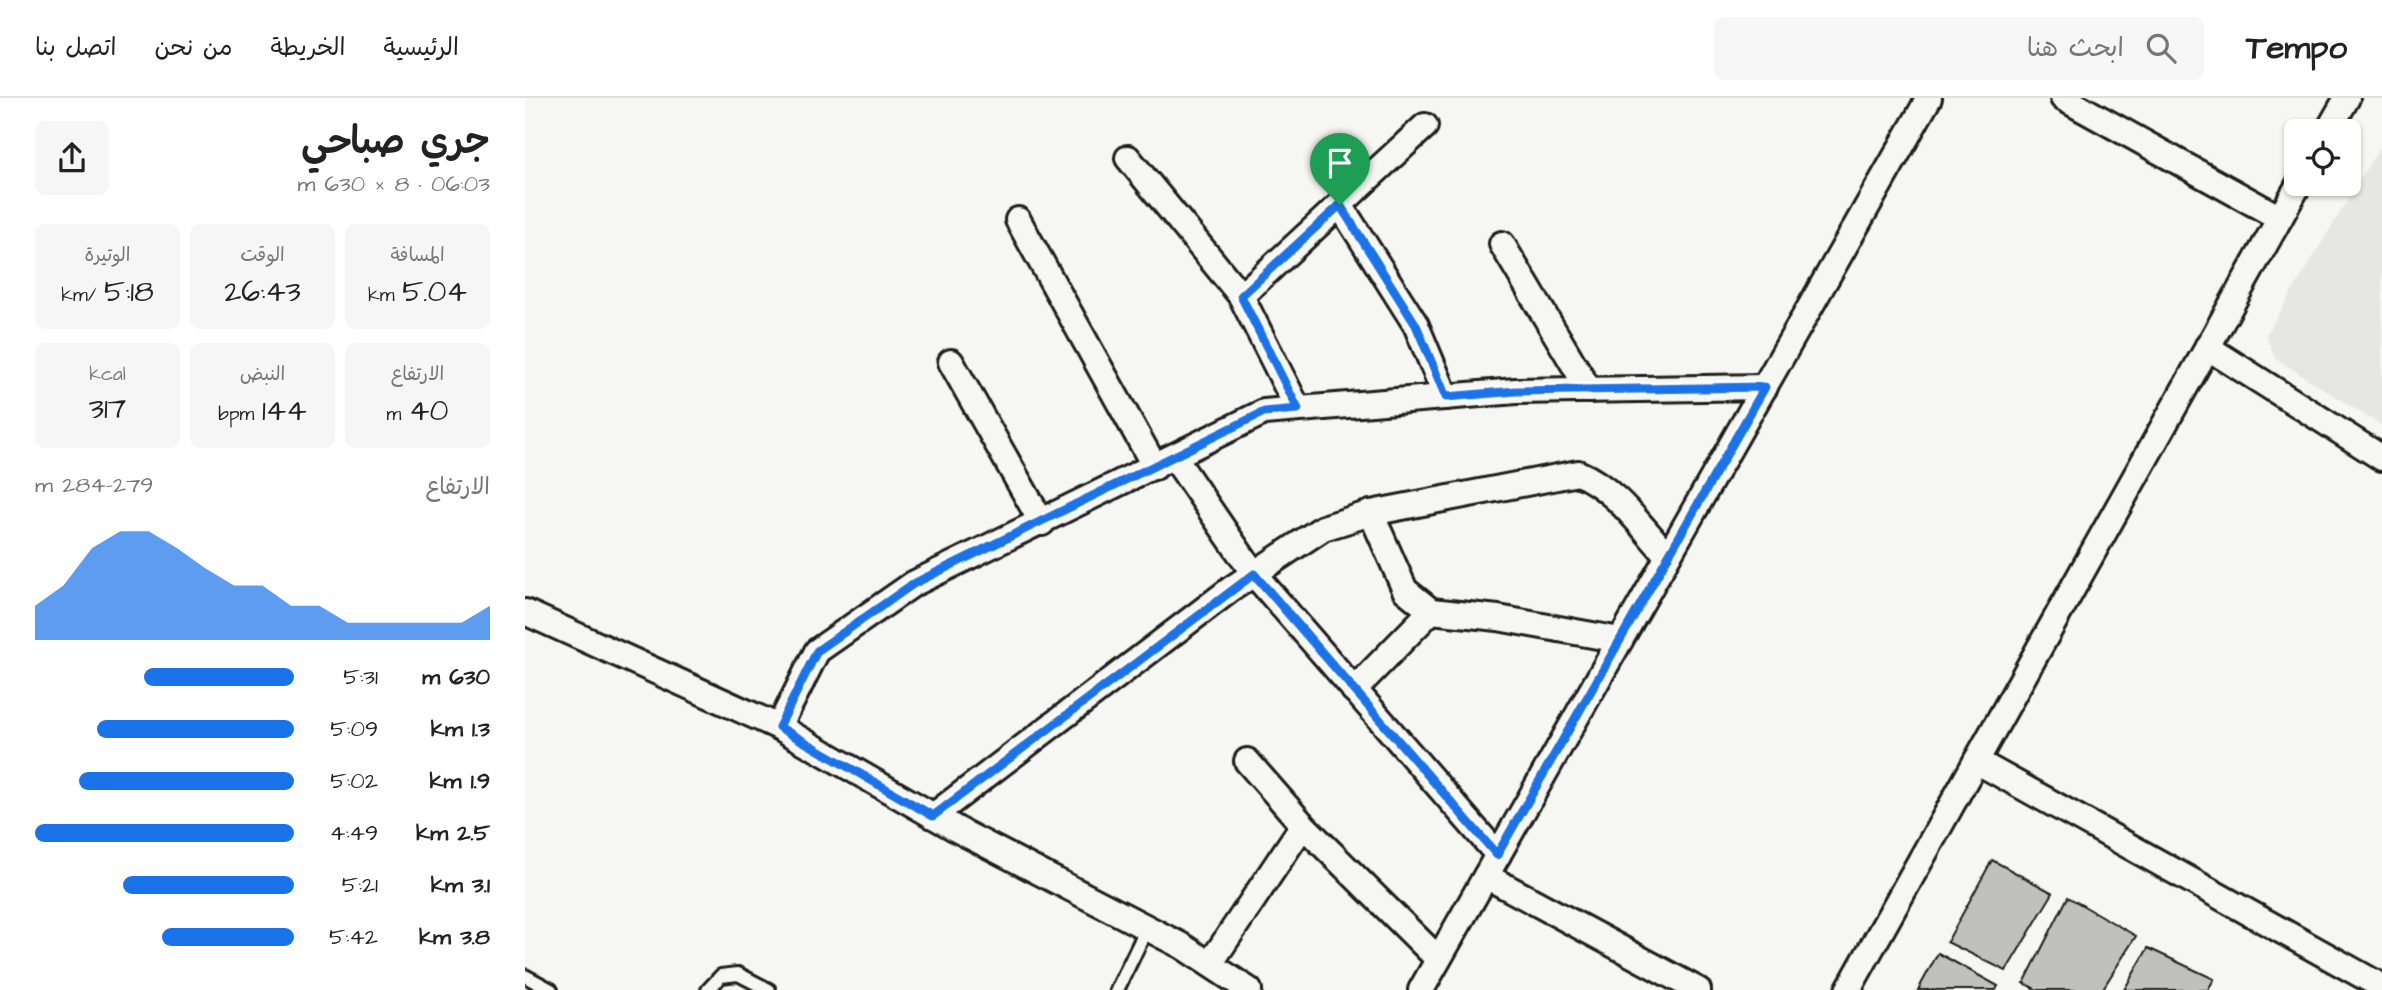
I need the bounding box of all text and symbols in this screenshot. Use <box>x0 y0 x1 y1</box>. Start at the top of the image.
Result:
search box <box>1714 17 2204 80</box>
text: Tempo <box>2246 25 2347 71</box>
icon: search <box>2142 29 2180 67</box>
text: ابحث هنا <box>2027 30 2124 66</box>
text: اتصل بنا <box>35 31 116 65</box>
text: من نحن <box>154 31 233 65</box>
text: الخريطة <box>271 31 345 65</box>
text: الرئيسية <box>383 31 459 65</box>
text: جري صباحي <box>301 116 490 168</box>
map controls <box>2284 119 2361 196</box>
button: locate <box>2284 119 2361 196</box>
button: share <box>35 121 109 195</box>
pin <box>1310 133 1370 205</box>
icon: arrive <box>1321 144 1359 182</box>
text: 06:03 · 8 × 630 m <box>297 168 490 200</box>
text: الوتيرة <box>85 242 130 269</box>
text: الوقت <box>240 242 285 269</box>
text: المسافة <box>390 242 445 269</box>
text: 5:18 <box>104 271 154 313</box>
text: 26:43 <box>224 271 301 313</box>
text: 5.04 <box>402 271 467 313</box>
text: /km <box>61 282 104 309</box>
text: km <box>368 282 402 309</box>
text: kcal <box>89 361 126 388</box>
text: النبض <box>240 361 285 388</box>
text: الارتفاع <box>391 361 444 388</box>
text: 317 <box>89 388 126 430</box>
text: 144 <box>262 390 307 432</box>
text: 40 <box>409 390 448 432</box>
text: bpm <box>218 401 262 428</box>
text: m <box>387 401 409 428</box>
text: 279–284 m <box>35 469 153 501</box>
text: الارتفاع <box>426 471 490 503</box>
text: 5:31 <box>343 661 378 693</box>
text: 630 m <box>422 661 490 693</box>
text: 5:09 <box>330 713 378 745</box>
text: 1.3 km <box>431 713 490 745</box>
text: 5:02 <box>330 765 378 797</box>
text: 1.9 km <box>429 765 490 797</box>
text: 4:49 <box>330 817 378 849</box>
text: 2.5 km <box>416 817 490 849</box>
text: 5:21 <box>342 869 378 901</box>
text: 3.1 km <box>431 869 490 901</box>
text: 5:42 <box>329 921 378 953</box>
text: 3.8 km <box>419 921 490 953</box>

